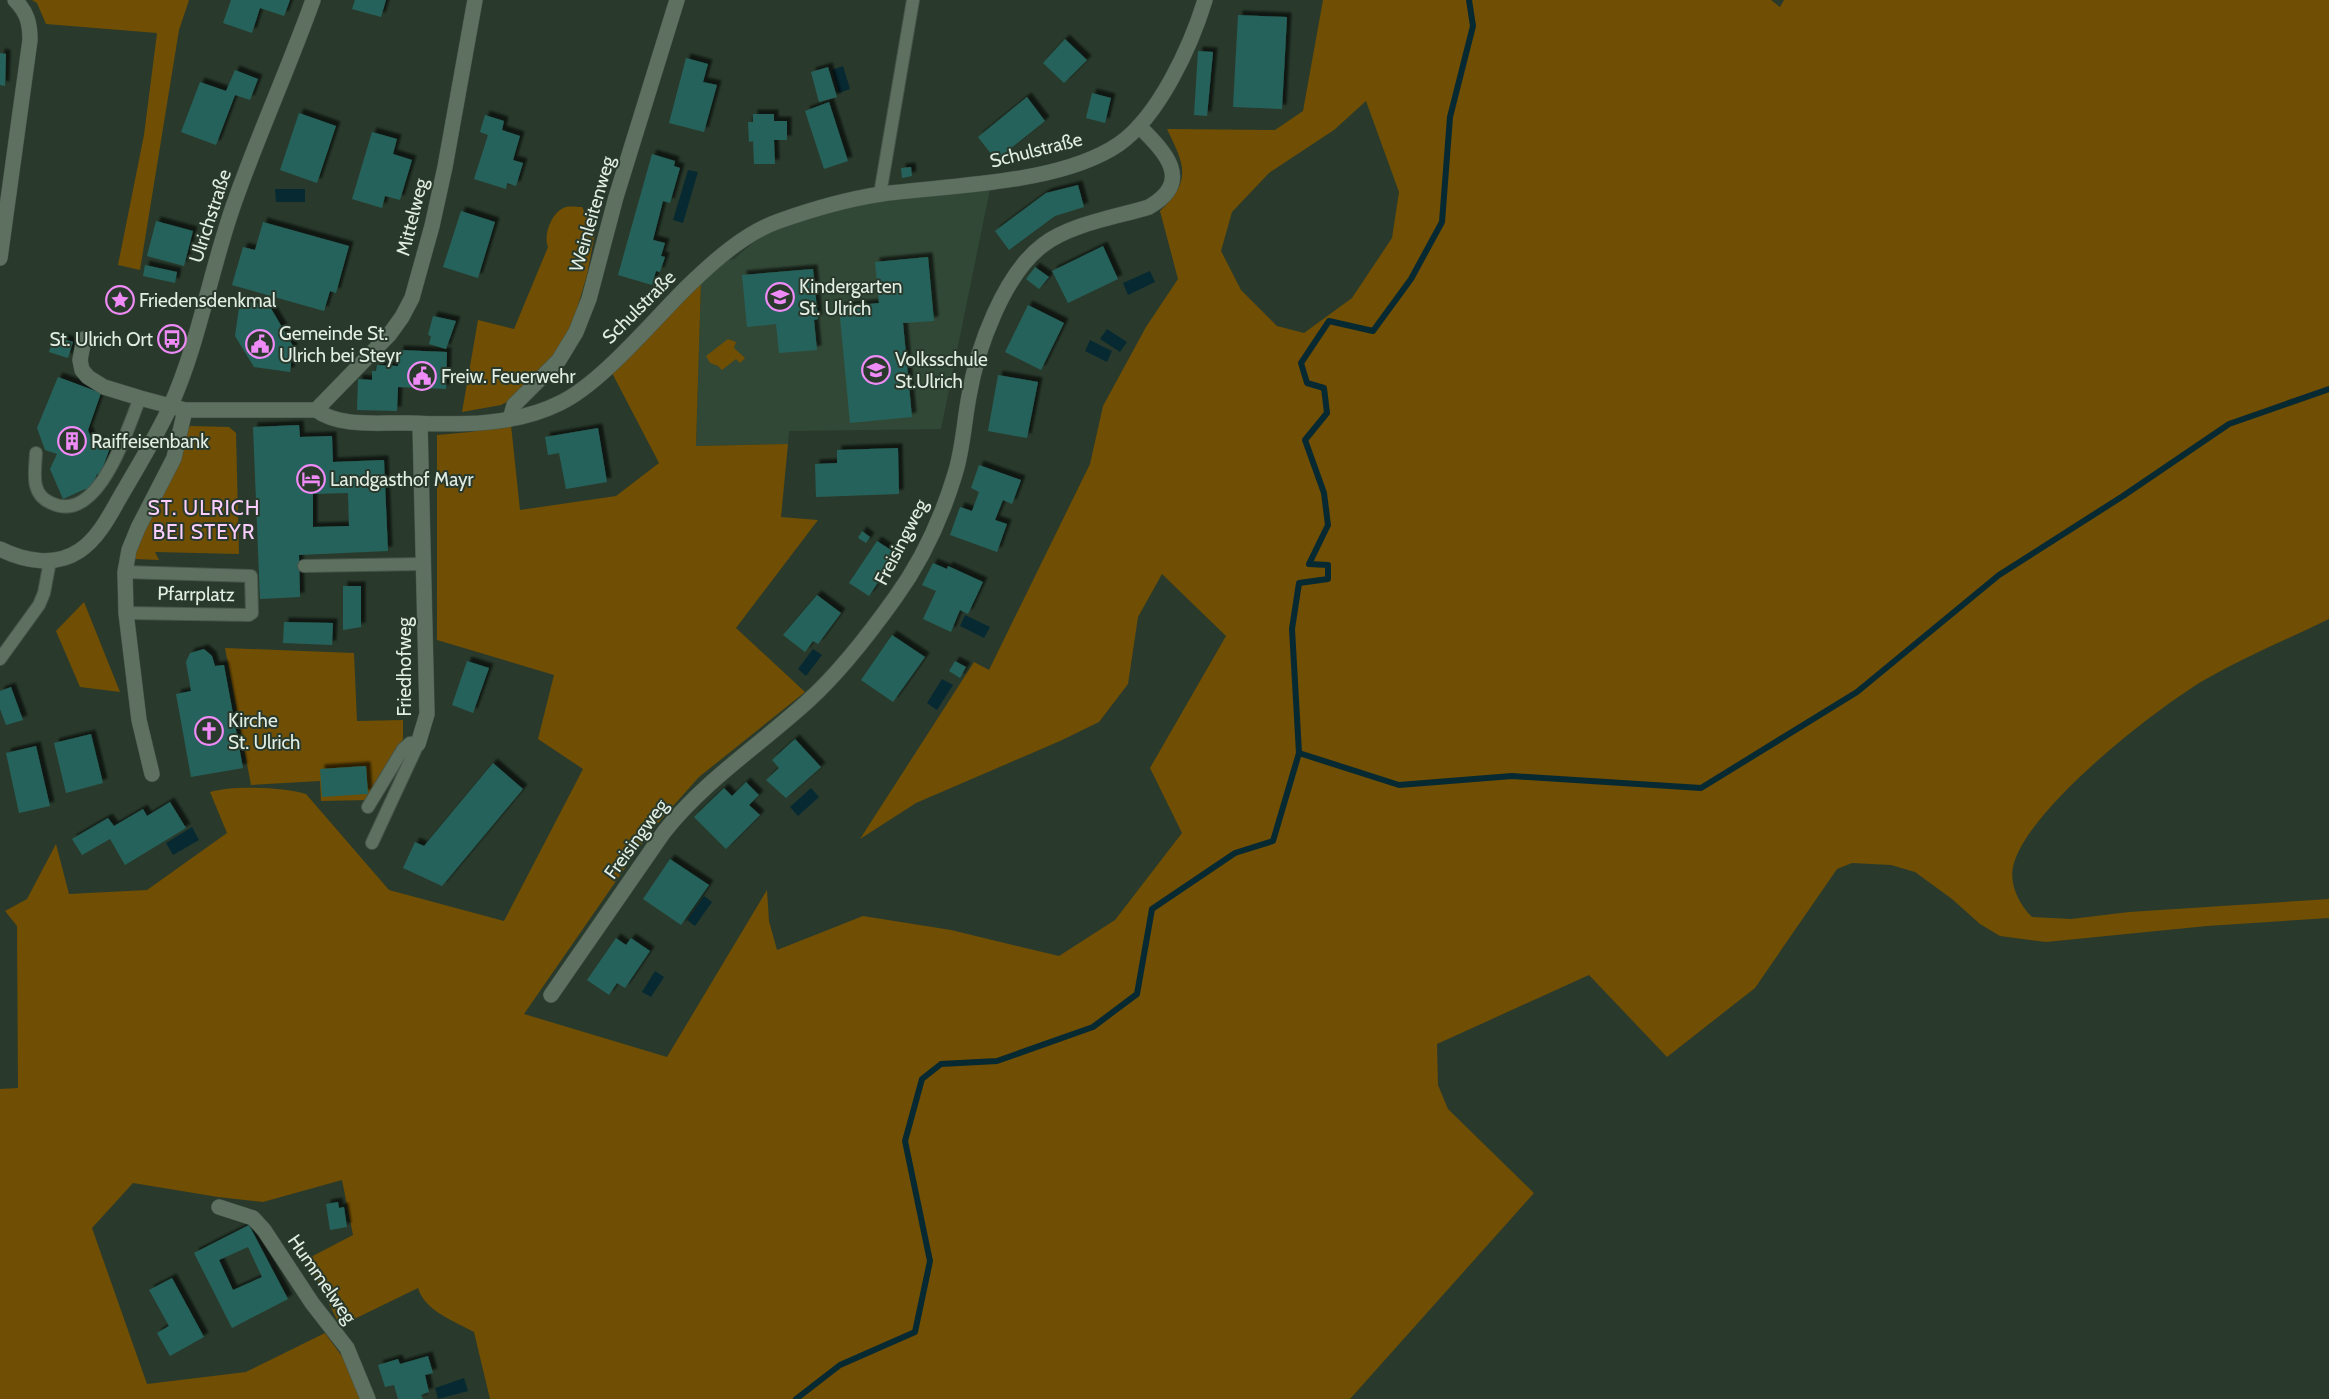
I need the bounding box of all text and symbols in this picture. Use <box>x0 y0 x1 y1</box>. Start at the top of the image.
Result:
street label: Schulstraße <box>987 127 1085 173</box>
street label: Weinleitenweg <box>565 153 620 274</box>
street label: Ulrichstraße <box>184 166 236 266</box>
street label: Mittelweg <box>391 175 433 258</box>
street label: Schulstraße <box>598 265 681 348</box>
place label: Kindergarten St. Ulrich <box>799 275 902 320</box>
school or university icon: Kindergarten St. Ulrich <box>765 282 795 312</box>
place icon: Friedensdenkmal <box>105 285 135 315</box>
place label: Friedensdenkmal <box>139 289 277 312</box>
place label: Gemeinde St. Ulrich bei Steyr <box>279 322 401 367</box>
bus stop icon: St. Ulrich Ort <box>157 324 187 354</box>
place label: St. Ulrich Ort <box>49 328 154 351</box>
public building icon: Gemeinde St. Ulrich bei Steyr <box>245 329 275 359</box>
place label: Volksschule St.Ulrich <box>895 348 988 393</box>
school or university icon: Volksschule St.Ulrich <box>861 355 891 385</box>
public building icon: Freiw. Feuerwehr <box>407 361 437 391</box>
place label: Freiw. Feuerwehr <box>441 365 575 388</box>
building icon: Raiffeisenbank <box>57 426 87 456</box>
place label: Raiffeisenbank <box>91 430 209 453</box>
hotel icon: Landgasthof Mayr <box>296 464 326 494</box>
place label: Landgasthof Mayr <box>330 468 474 491</box>
district label: ST. ULRICH BEI STEYR <box>147 495 261 544</box>
street label: Freisingweg <box>870 495 933 589</box>
street label: Pfarrplatz <box>157 582 235 606</box>
street label: Friedhofweg <box>393 617 416 717</box>
place label: Kirche St. Ulrich <box>228 709 300 754</box>
church icon: Kirche St. Ulrich <box>194 716 224 746</box>
street label: Freisingweg <box>599 794 673 884</box>
street label: Hummelweg <box>283 1230 361 1328</box>

